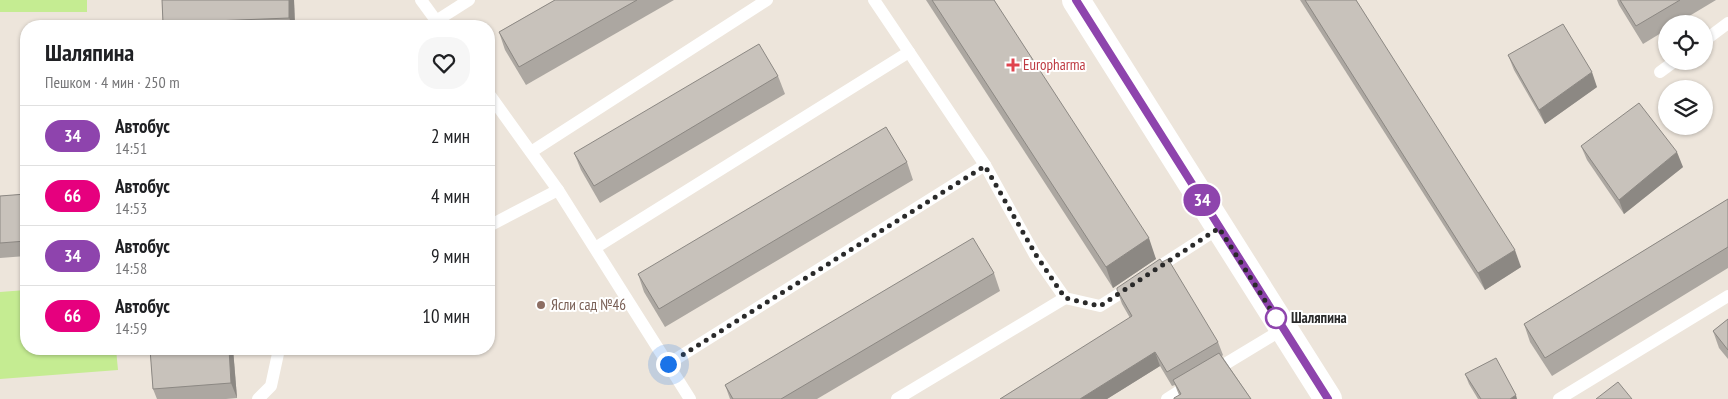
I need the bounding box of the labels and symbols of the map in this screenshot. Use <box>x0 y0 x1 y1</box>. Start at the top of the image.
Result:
place label: Europharma <box>1023 55 1086 74</box>
marker: Europharma <box>1007 59 1019 71</box>
line badge: 34 <box>1180 184 1224 216</box>
place label: Ясли сад №46 <box>551 295 626 314</box>
marker: Ясли сад №46 <box>535 299 547 311</box>
marker: Шаляпина <box>1265 307 1287 329</box>
place label: Шаляпина <box>1291 308 1347 327</box>
your location <box>656 352 681 377</box>

